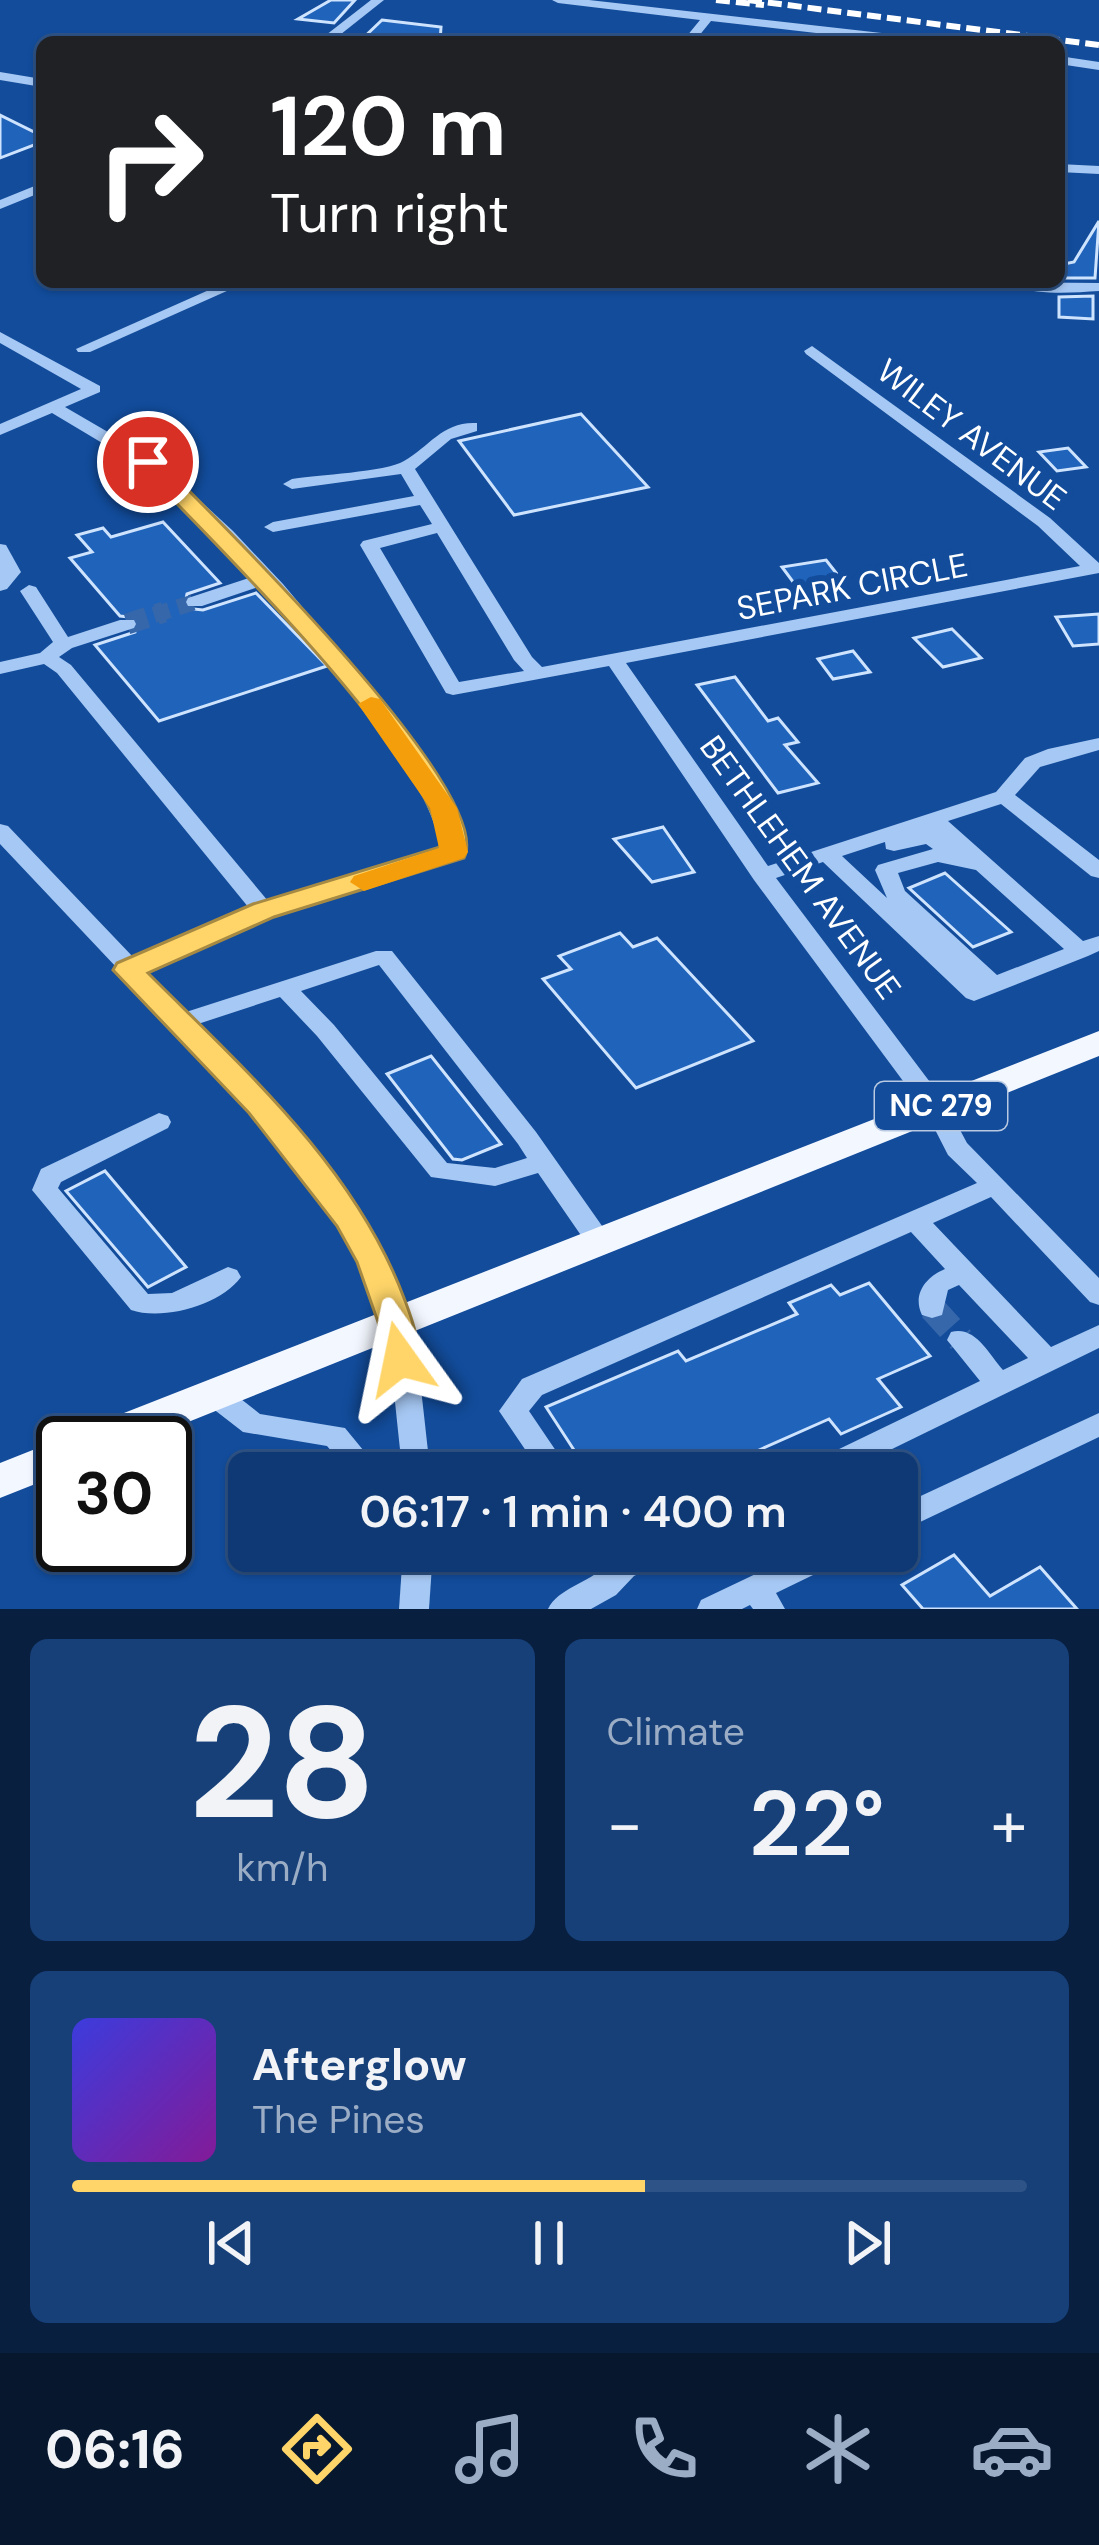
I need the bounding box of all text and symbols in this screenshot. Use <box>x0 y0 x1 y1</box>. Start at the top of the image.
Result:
text: 120 m <box>270 72 507 181</box>
icon: right <box>72 84 228 240</box>
text: Turn right <box>270 178 509 249</box>
street label: WILEY AVENUE <box>868 349 1075 520</box>
pin <box>97 411 199 513</box>
icon: arrive <box>115 429 181 495</box>
street label: SEPARK CIRCLE <box>733 543 971 630</box>
street label: BETHLEHEM AVENUE <box>690 727 911 1008</box>
road number: NC 279 <box>875 1082 1007 1130</box>
position arrow <box>337 1296 463 1422</box>
speed limit sign: 30 <box>36 1416 192 1572</box>
text: 06:17 · 1 min · 400 m <box>359 1482 787 1541</box>
text: 28 <box>188 1662 376 1865</box>
text: Climate <box>607 1706 745 1757</box>
text: 22° <box>749 1766 885 1883</box>
text: − <box>607 1782 643 1867</box>
text: + <box>991 1782 1027 1867</box>
text: km/h <box>236 1842 328 1893</box>
text: Afterglow <box>252 2035 467 2094</box>
text: The Pines <box>252 2094 425 2145</box>
icon: previous <box>198 2210 264 2276</box>
icon: pause <box>516 2210 582 2276</box>
icon: next <box>835 2210 901 2276</box>
icon: directions <box>275 2407 359 2491</box>
icon: music <box>448 2407 532 2491</box>
icon: phone <box>622 2407 706 2491</box>
icon: climate <box>796 2407 880 2491</box>
icon: car <box>970 2407 1054 2491</box>
text: 06:16 <box>45 2414 185 2485</box>

